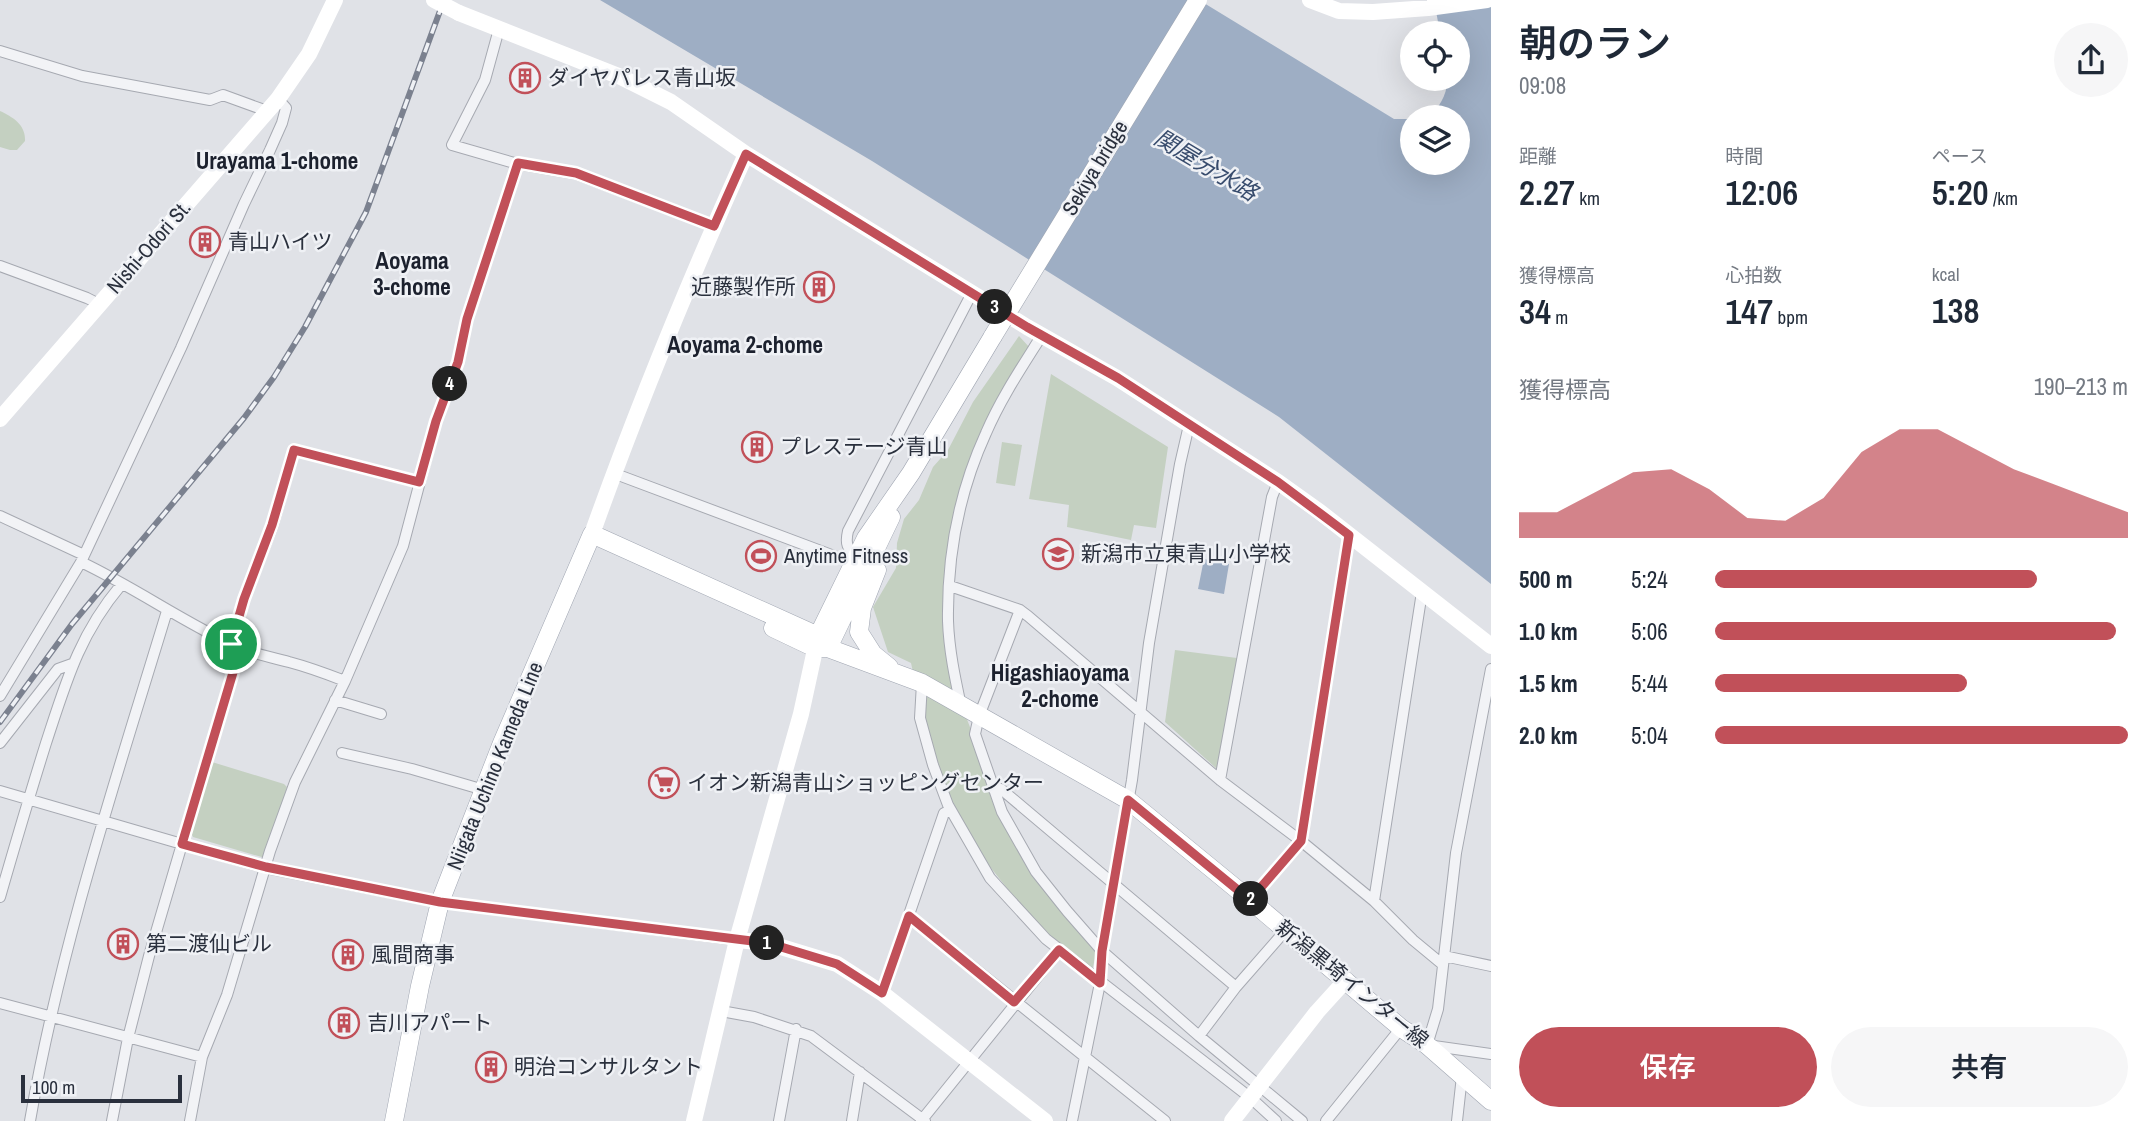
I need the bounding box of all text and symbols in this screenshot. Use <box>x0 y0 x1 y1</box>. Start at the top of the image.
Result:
text: 朝のラン <box>1519 18 1671 69</box>
map controls <box>1400 21 1470 175</box>
button: locate <box>1400 21 1470 91</box>
button: share <box>2054 23 2128 97</box>
building icon: ダイヤパレス青山坂 <box>508 61 542 95</box>
place label: ダイヤパレス青山坂 <box>548 63 736 92</box>
text: 09:08 <box>1519 70 1566 101</box>
button: layers <box>1400 105 1470 175</box>
street label: Sekiya bridge <box>1055 115 1134 221</box>
water label: 関屋分水路 <box>1149 122 1265 209</box>
text: 距離 <box>1519 143 1557 169</box>
text: 時間 <box>1725 143 1763 169</box>
text: ペース <box>1932 143 1988 169</box>
district label: Urayama 1-chome <box>196 145 358 176</box>
text: 2.27 <box>1519 169 1575 216</box>
text: 12:06 <box>1725 169 1798 216</box>
text: 5:20 <box>1932 169 1989 216</box>
text: km <box>1575 185 1600 211</box>
text: /km <box>1989 185 2018 211</box>
street label: Nishi-Odori St. <box>100 194 197 300</box>
building icon: 青山ハイツ <box>188 225 222 259</box>
place label: 青山ハイツ <box>228 227 333 256</box>
district label: Aoyama 3-chome <box>373 245 451 302</box>
text: kcal <box>1932 261 1959 287</box>
text: 獲得標高 <box>1519 262 1595 288</box>
text: 心拍数 <box>1725 262 1782 288</box>
building icon: 近藤製作所 <box>802 270 836 304</box>
place label: 近藤製作所 <box>691 272 796 301</box>
text: 138 <box>1932 287 1980 334</box>
text: 34 <box>1519 288 1551 335</box>
text: 147 <box>1725 288 1773 335</box>
pin: 3 <box>978 290 1012 324</box>
text: 3 <box>990 293 999 319</box>
text: m <box>1551 304 1568 330</box>
text: bpm <box>1773 304 1808 330</box>
district label: Aoyama 2-chome <box>667 329 823 360</box>
pin: 4 <box>433 366 468 402</box>
text: 4 <box>445 370 454 396</box>
text: 190–213 m <box>2034 371 2128 402</box>
text: 獲得標高 <box>1519 374 1611 405</box>
building icon: プレステージ青山 <box>740 430 774 464</box>
place label: プレステージ青山 <box>780 432 948 461</box>
school or university icon: 新潟市立東青山小学校 <box>1041 537 1075 571</box>
sports icon: Anytime Fitness <box>744 539 778 573</box>
place label: 新潟市立東青山小学校 <box>1081 539 1291 568</box>
place label: Anytime Fitness <box>783 541 908 570</box>
text: 500 m <box>1519 564 1572 595</box>
text: 5:24 <box>1631 564 1668 595</box>
pin <box>201 614 261 674</box>
text: 1.0 km <box>1519 616 1578 647</box>
text: 5:06 <box>1631 616 1668 647</box>
icon: arrive <box>212 625 250 663</box>
street label: Niigata Uchino Kameda Line <box>439 657 550 874</box>
district label: Higashiaoyama 2-chome <box>991 657 1130 714</box>
text: 1.5 km <box>1519 668 1578 699</box>
text: 5:44 <box>1631 668 1668 699</box>
text: 2.0 km <box>1519 720 1578 751</box>
text: 5:04 <box>1631 720 1668 751</box>
supermarket icon: イオン新潟青山ショッピングセンター <box>647 766 681 800</box>
place label: イオン新潟青山ショッピングセンター <box>687 768 1044 797</box>
pin: 2 <box>1234 881 1268 916</box>
text: 2 <box>1246 885 1255 911</box>
street label: 新潟黒埼インター線 <box>1270 913 1435 1054</box>
pin: 1 <box>750 926 784 960</box>
building icon: 第二渡仙ビル <box>106 927 140 961</box>
place label: 第二渡仙ビル <box>146 929 272 958</box>
text: 1 <box>762 929 771 955</box>
building icon: 風間商事 <box>331 938 365 972</box>
place label: 風間商事 <box>371 940 455 969</box>
building icon: 吉川アパート <box>327 1006 361 1040</box>
place label: 吉川アパート <box>367 1008 493 1037</box>
button: 保存 <box>1519 1027 1817 1107</box>
button: 共有 <box>1831 1027 2128 1107</box>
building icon: 明治コンサルタント <box>474 1050 508 1084</box>
place label: 明治コンサルタント <box>514 1052 703 1081</box>
scale bar <box>21 1072 182 1104</box>
text: 100 m <box>32 1074 75 1100</box>

